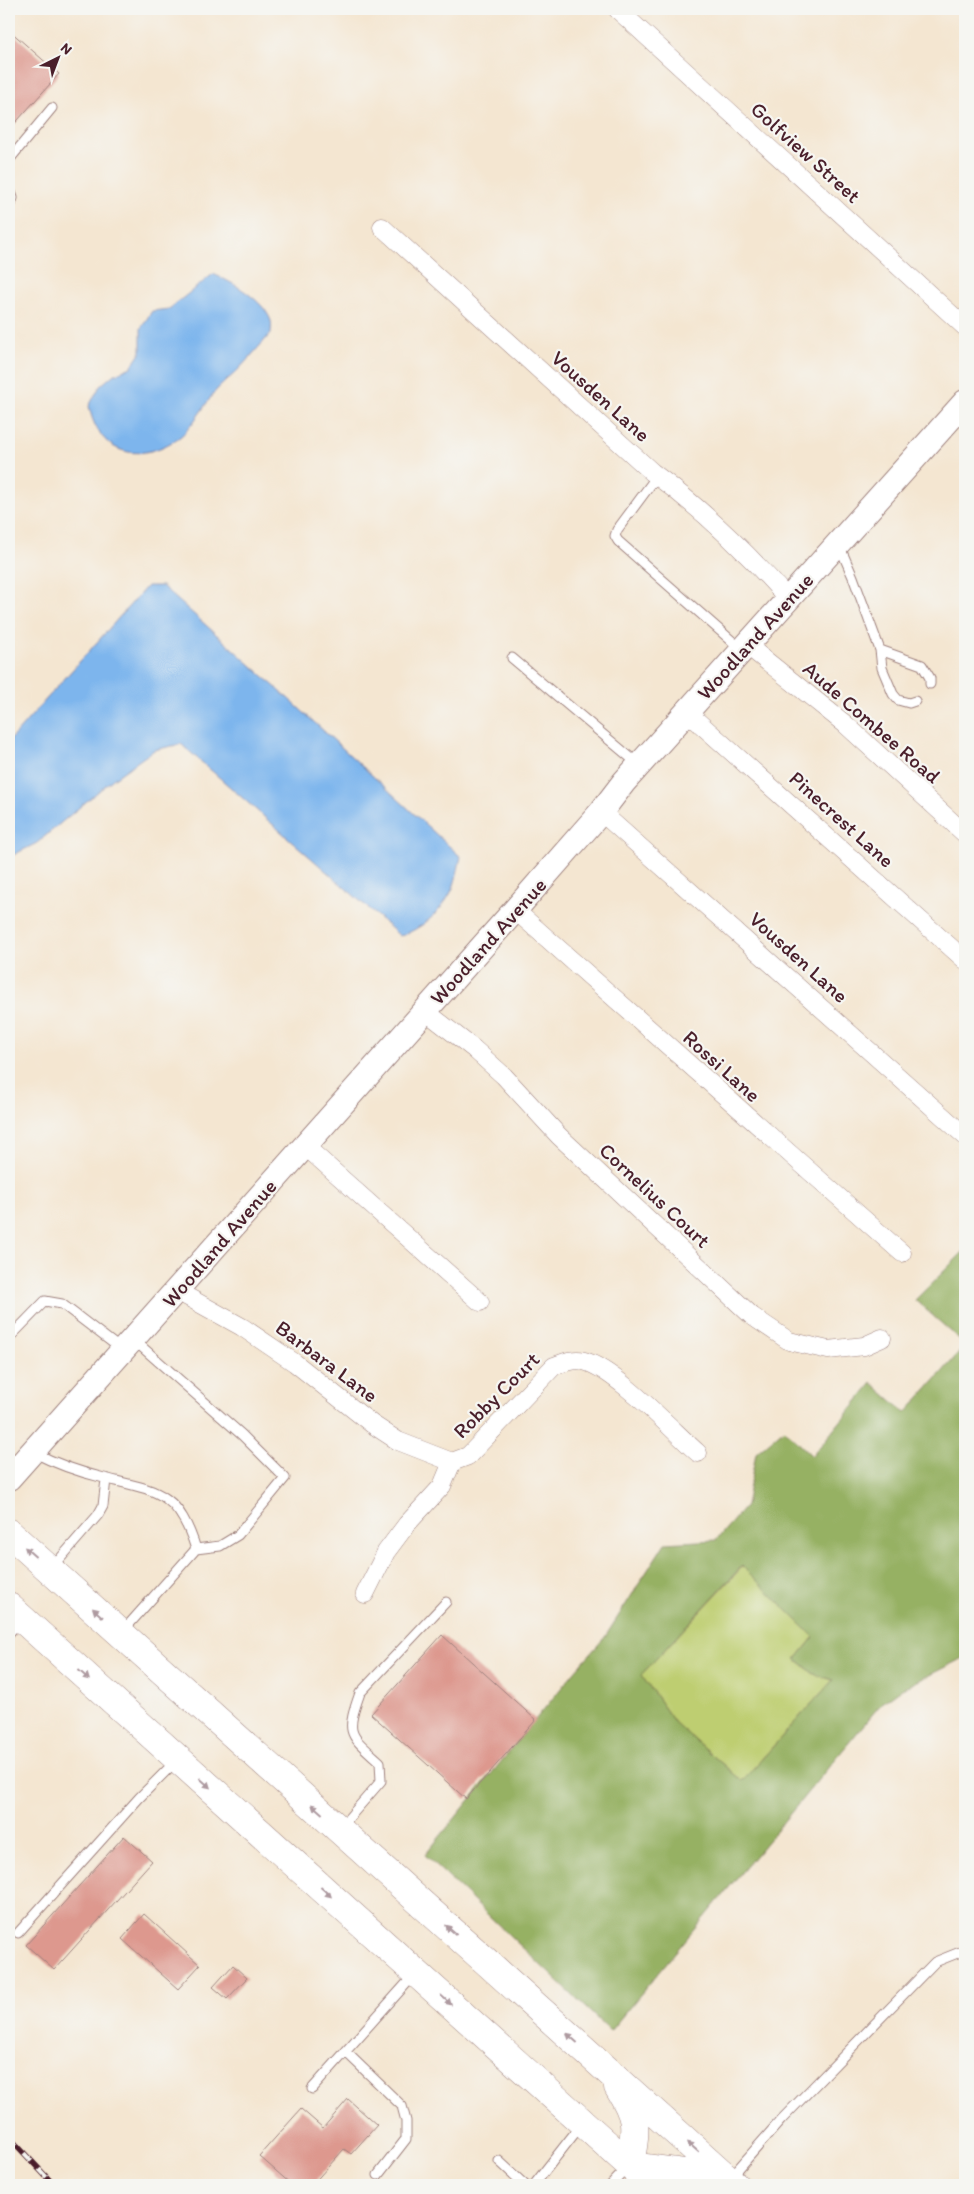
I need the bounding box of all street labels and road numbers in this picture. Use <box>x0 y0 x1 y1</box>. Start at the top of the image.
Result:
street label: Golfview Street <box>746 96 866 208</box>
street label: Vousden Lane <box>546 345 656 447</box>
street label: Woodland Avenue <box>692 567 818 705</box>
street label: Aude Combee Road <box>798 656 946 789</box>
street label: Pinecrest Lane <box>784 765 900 873</box>
street label: Woodland Avenue <box>425 872 551 1010</box>
street label: Vousden Lane <box>744 906 854 1008</box>
street label: Rossi Lane <box>678 1025 766 1107</box>
street label: Cornelius Court <box>594 1137 716 1253</box>
street label: Woodland Avenue <box>156 1174 282 1312</box>
street label: Barbara Lane <box>271 1314 383 1408</box>
street label: Robby Court <box>448 1347 544 1443</box>

